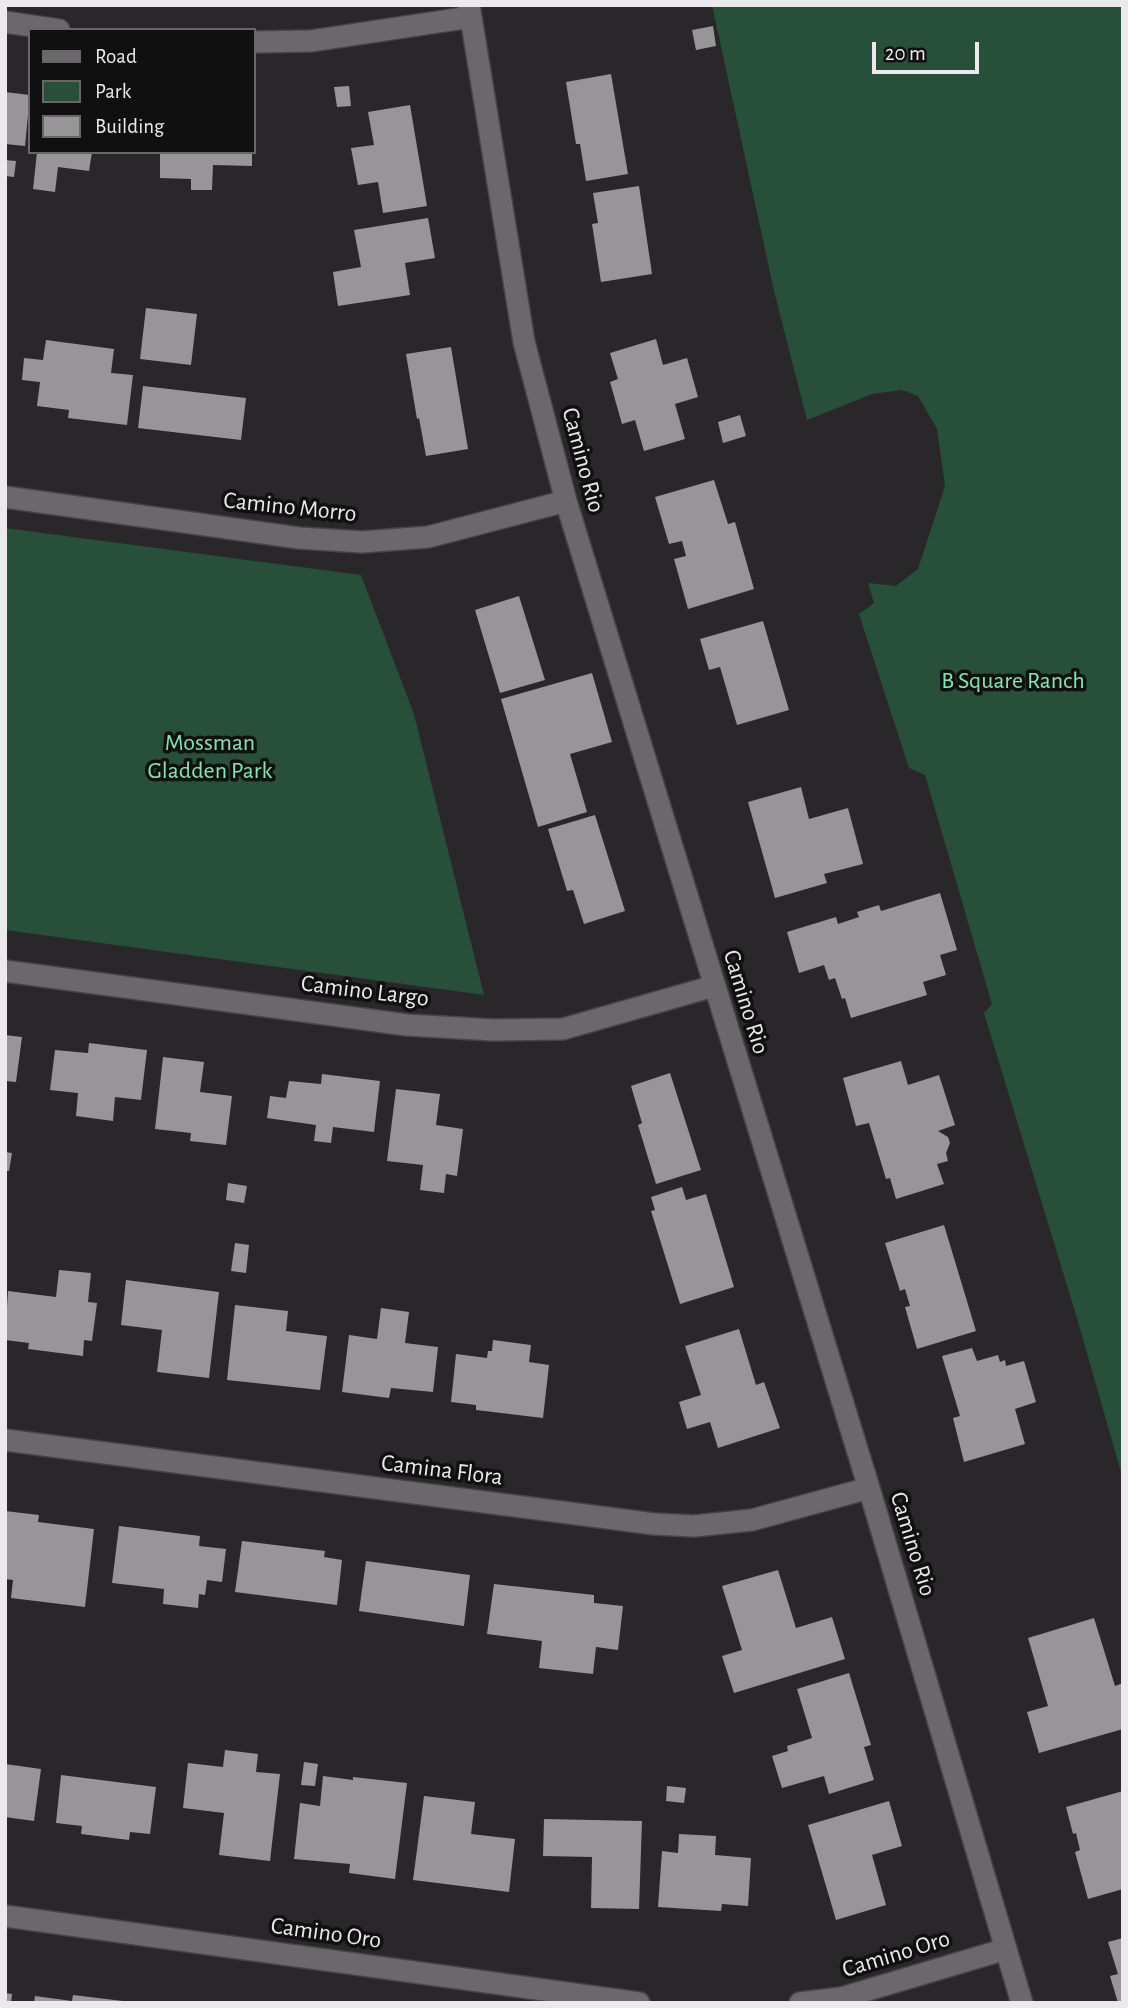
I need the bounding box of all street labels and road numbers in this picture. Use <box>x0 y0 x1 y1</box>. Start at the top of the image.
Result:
street label: Camino Rio <box>555 404 611 516</box>
street label: Camino Morro <box>222 486 358 528</box>
street label: Camino Rio <box>717 946 775 1058</box>
street label: Camino Largo <box>299 969 431 1013</box>
street label: Camina Flora <box>380 1448 504 1492</box>
street label: Camino Rio <box>884 1488 942 1600</box>
street label: Camino Oro <box>269 1911 383 1955</box>
street label: Camino Oro <box>839 1924 953 1984</box>

